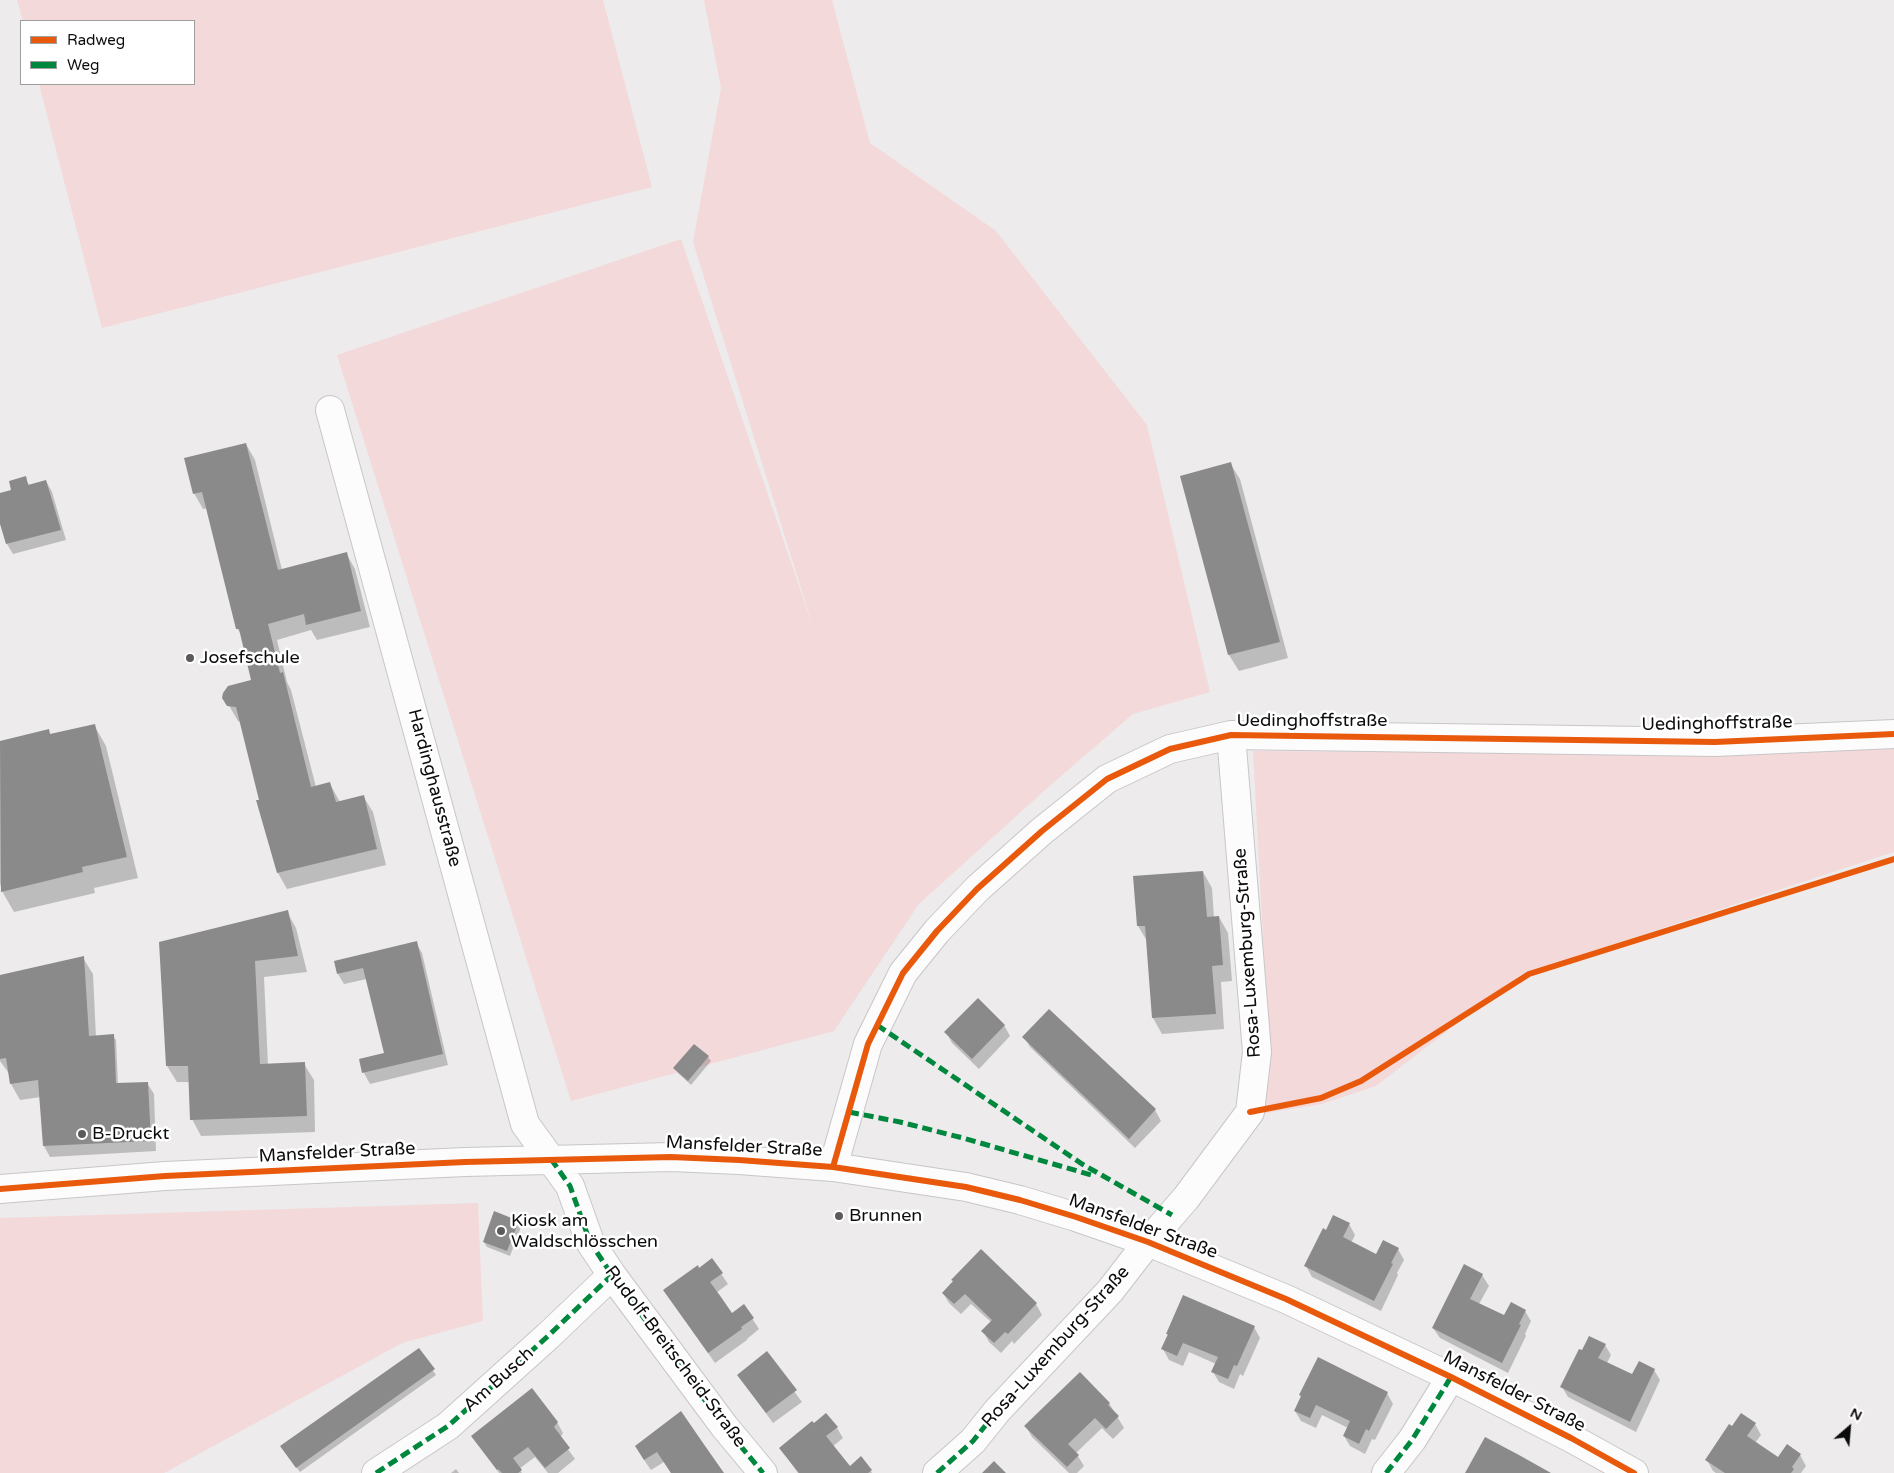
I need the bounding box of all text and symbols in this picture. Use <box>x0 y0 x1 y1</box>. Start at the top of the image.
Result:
legend <box>20 20 195 85</box>
text: Radweg <box>67 31 125 49</box>
text: Weg <box>67 56 99 74</box>
place label: Josefschule <box>200 647 300 669</box>
marker: Josefschule <box>184 652 196 664</box>
street label: Hardinghausstraße <box>403 707 465 869</box>
street label: Uedinghoffstraße <box>1236 710 1388 732</box>
street label: Uedinghoffstraße <box>1641 712 1793 736</box>
street label: Rosa-Luxemburg-Straße <box>1230 847 1266 1059</box>
place label: B-Druckt <box>92 1123 169 1145</box>
marker: B-Druckt <box>76 1128 88 1140</box>
street label: Mansfelder Straße <box>665 1132 823 1162</box>
street label: Mansfelder Straße <box>258 1138 416 1168</box>
street label: Mansfelder Straße <box>1066 1190 1220 1264</box>
place label: Brunnen <box>849 1205 922 1227</box>
place label: Kiosk am Waldschlösschen <box>511 1210 658 1252</box>
marker: Brunnen <box>833 1210 845 1222</box>
marker: Kiosk am Waldschlösschen <box>495 1225 507 1237</box>
street label: Rudolf-Breitscheid-Straße <box>600 1262 750 1452</box>
street label: Rosa-Luxemburg-Straße <box>978 1262 1134 1432</box>
street label: Am Busch <box>459 1343 539 1417</box>
street label: Mansfelder Straße <box>1439 1347 1589 1437</box>
north arrow <box>1824 1403 1874 1453</box>
text: N <box>1847 1404 1865 1424</box>

